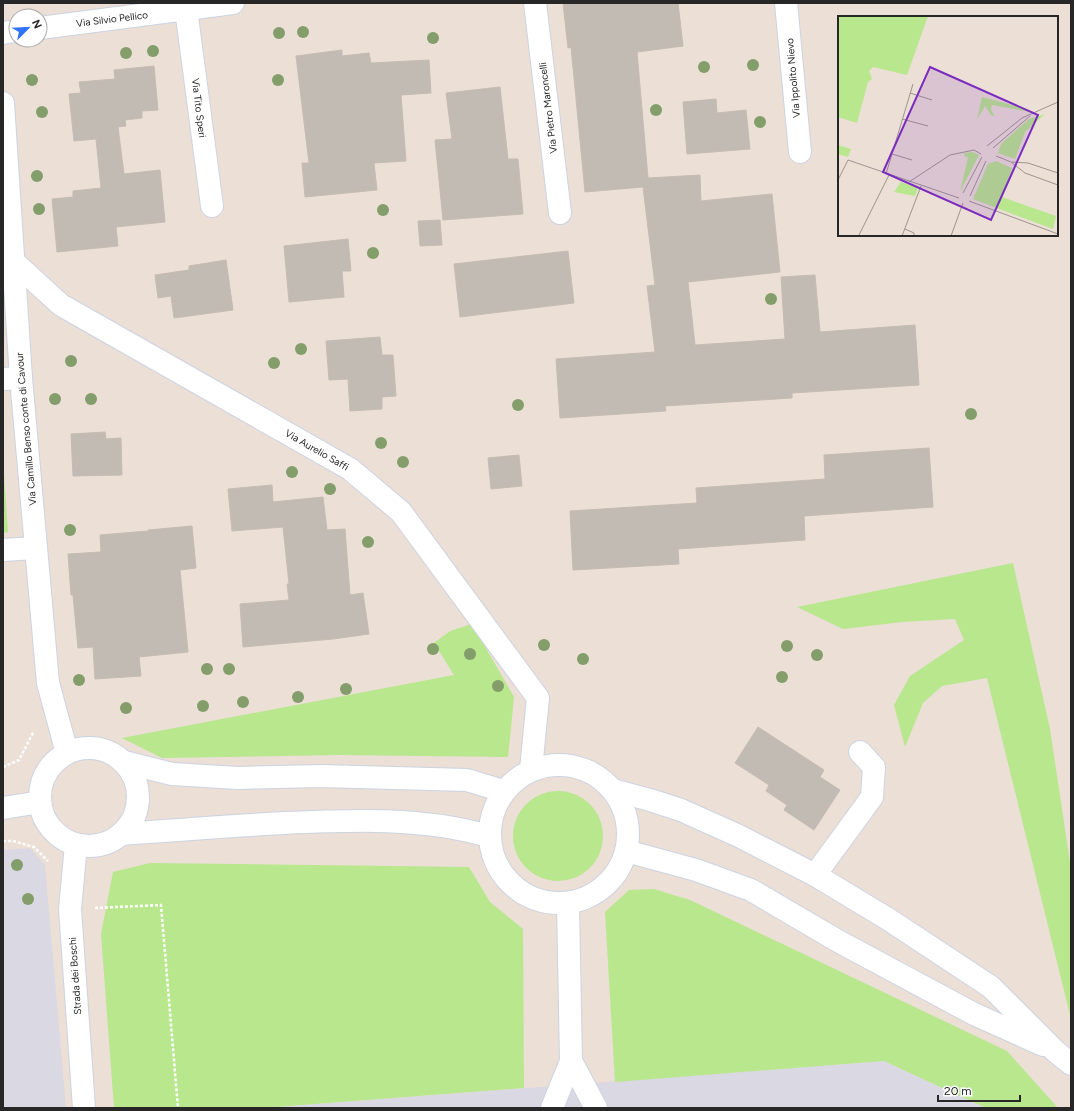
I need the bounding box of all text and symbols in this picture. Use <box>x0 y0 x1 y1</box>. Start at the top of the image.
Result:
north arrow <box>8 8 48 48</box>
street label: Via Silvio Pellico <box>75 8 149 30</box>
inset map <box>838 16 1058 236</box>
text: N <box>29 18 44 31</box>
street label: Via Ippolito Nievo <box>783 37 803 118</box>
street label: Via Pietro Maroncelli <box>536 62 560 154</box>
street label: Via Tito Speri <box>189 77 209 139</box>
street label: Via Camillo Benso conte di Cavour <box>13 351 39 506</box>
street label: Via Aurelio Saffi <box>283 426 351 474</box>
street label: Strada dei Boschi <box>66 937 84 1015</box>
scale bar <box>938 1077 1020 1103</box>
text: 20 m <box>944 1084 972 1098</box>

